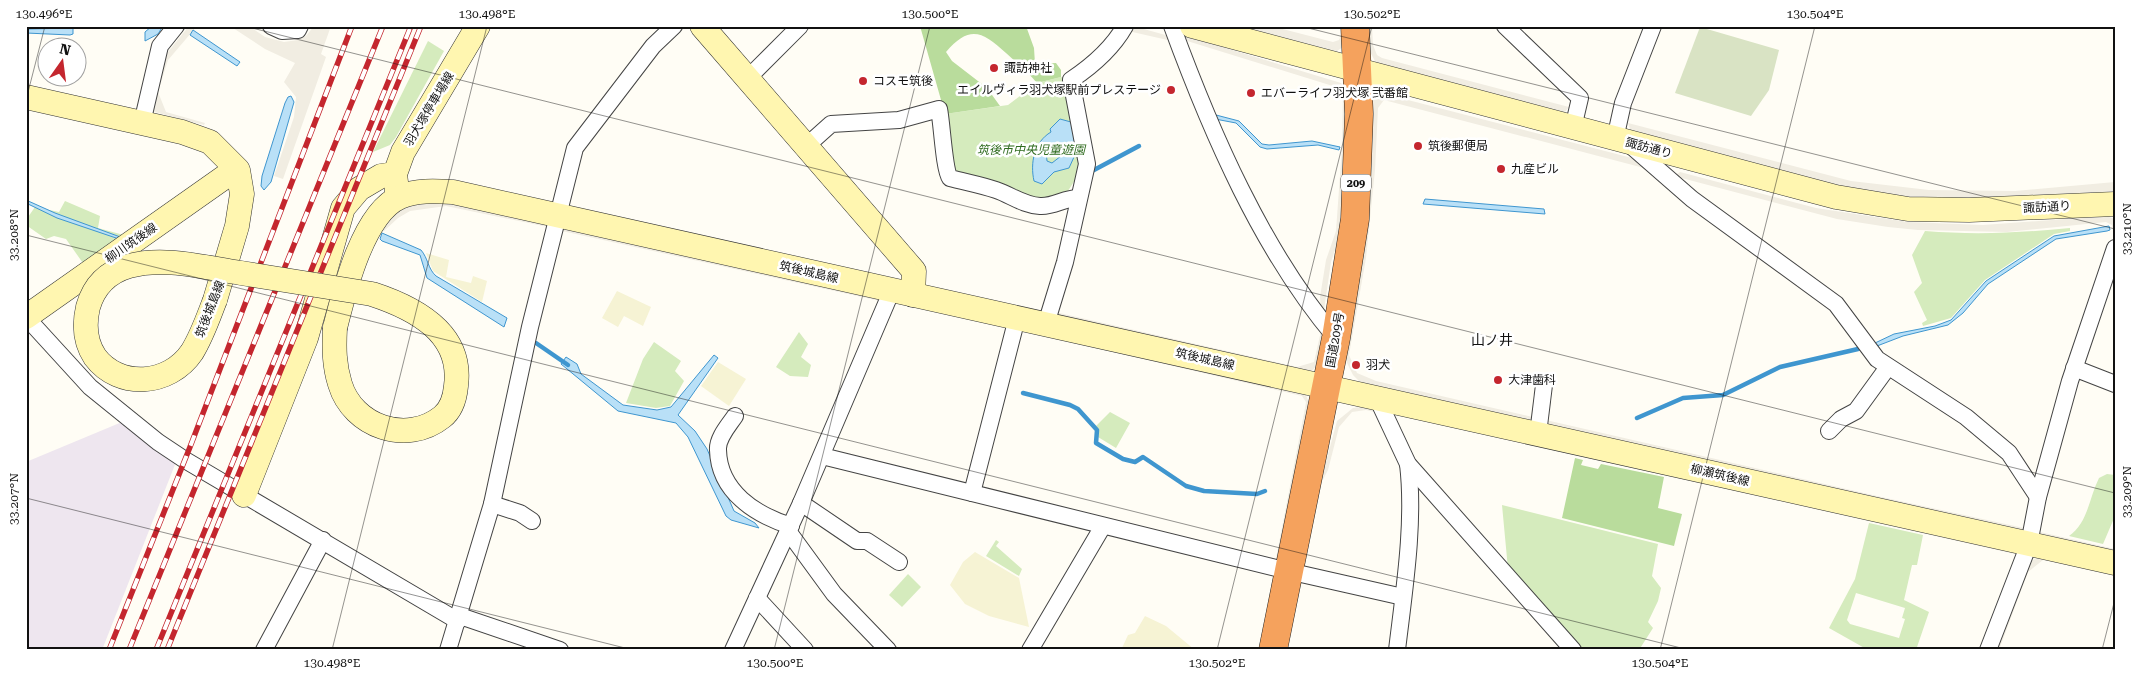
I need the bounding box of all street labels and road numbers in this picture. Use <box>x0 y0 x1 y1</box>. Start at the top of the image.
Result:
street label: 羽犬塚停車場線 <box>401 69 457 149</box>
street label: 諏訪通り <box>1624 135 1674 161</box>
road number: 209 <box>1341 174 1371 192</box>
street label: 諏訪通り <box>2023 199 2071 215</box>
street label: 柳川筑後線 <box>102 220 160 266</box>
street label: 筑後城島線 <box>778 258 840 286</box>
street label: 筑後城島線 <box>193 278 227 340</box>
street label: 国道209号 <box>1323 311 1347 369</box>
street label: 筑後城島線 <box>1174 345 1236 373</box>
street label: 柳瀬筑後線 <box>1689 461 1751 489</box>

